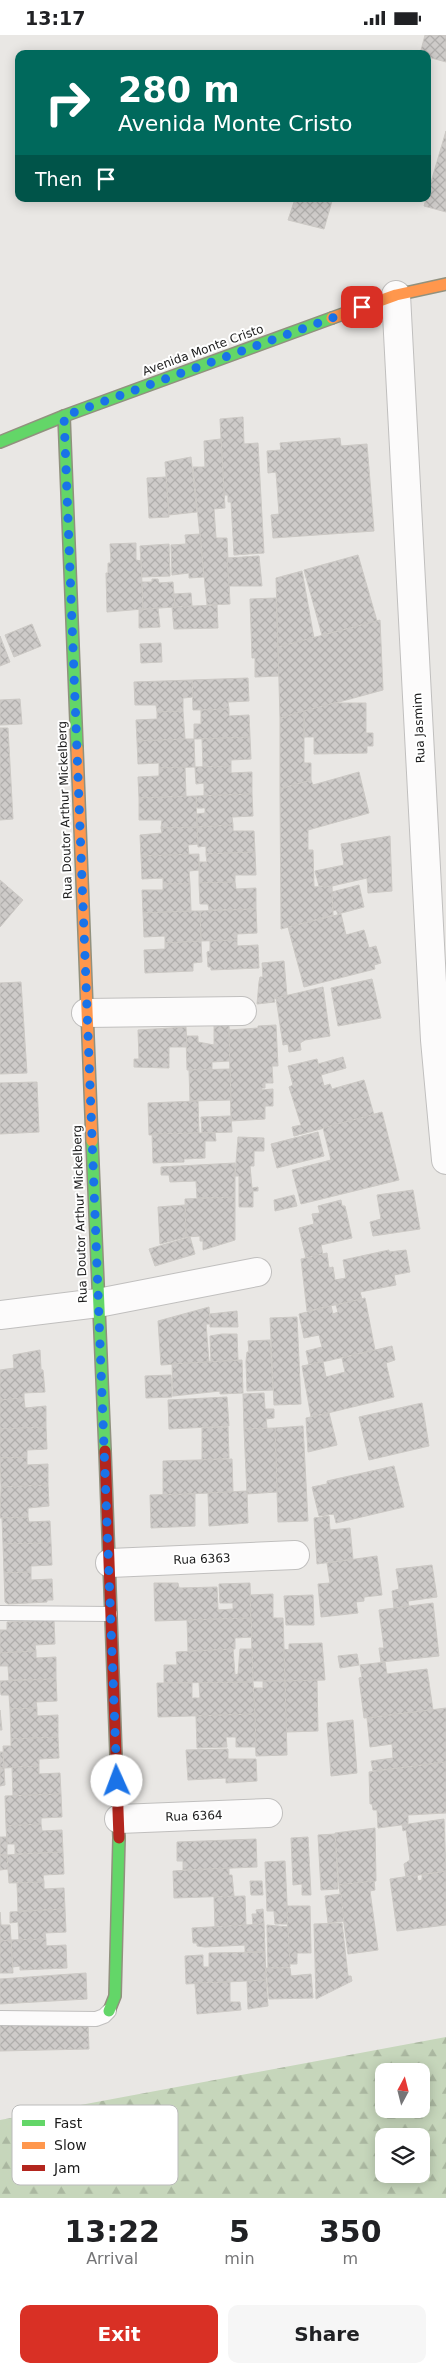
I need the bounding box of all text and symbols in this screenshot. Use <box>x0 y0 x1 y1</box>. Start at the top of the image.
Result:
text: 13:17 <box>25 7 85 29</box>
icon: right <box>35 70 100 135</box>
text: 280 m <box>118 70 240 110</box>
text: Avenida Monte Cristo <box>118 111 352 136</box>
icon: arrive <box>92 165 120 193</box>
text: Then <box>35 168 82 190</box>
pin <box>341 286 383 328</box>
icon: arrive <box>348 293 376 321</box>
street label: Avenida Monte Cristo <box>141 322 265 378</box>
street label: Rua Jasmim <box>410 692 428 764</box>
street label: Rua Doutor Arthur Mickelberg <box>55 721 75 899</box>
street label: Rua Doutor Arthur Mickelberg <box>70 1125 90 1303</box>
street label: Rua 6363 <box>173 1551 231 1567</box>
position arrow <box>90 1754 142 1806</box>
street label: Rua 6364 <box>165 1808 223 1824</box>
north arrow <box>375 2063 430 2117</box>
map controls <box>375 2063 430 2183</box>
legend <box>12 2105 178 2185</box>
text: Fast <box>54 2115 83 2131</box>
button: layers <box>375 2128 430 2183</box>
text: Slow <box>54 2137 87 2153</box>
text: Jam <box>53 2160 80 2176</box>
text: 13:22 <box>64 2214 160 2249</box>
text: 5 <box>229 2214 250 2249</box>
text: 350 <box>319 2214 382 2249</box>
text: Arrival <box>86 2249 138 2268</box>
text: min <box>224 2249 255 2268</box>
text: m <box>342 2249 358 2268</box>
button: Exit <box>20 2305 218 2363</box>
button: Share <box>228 2305 426 2363</box>

